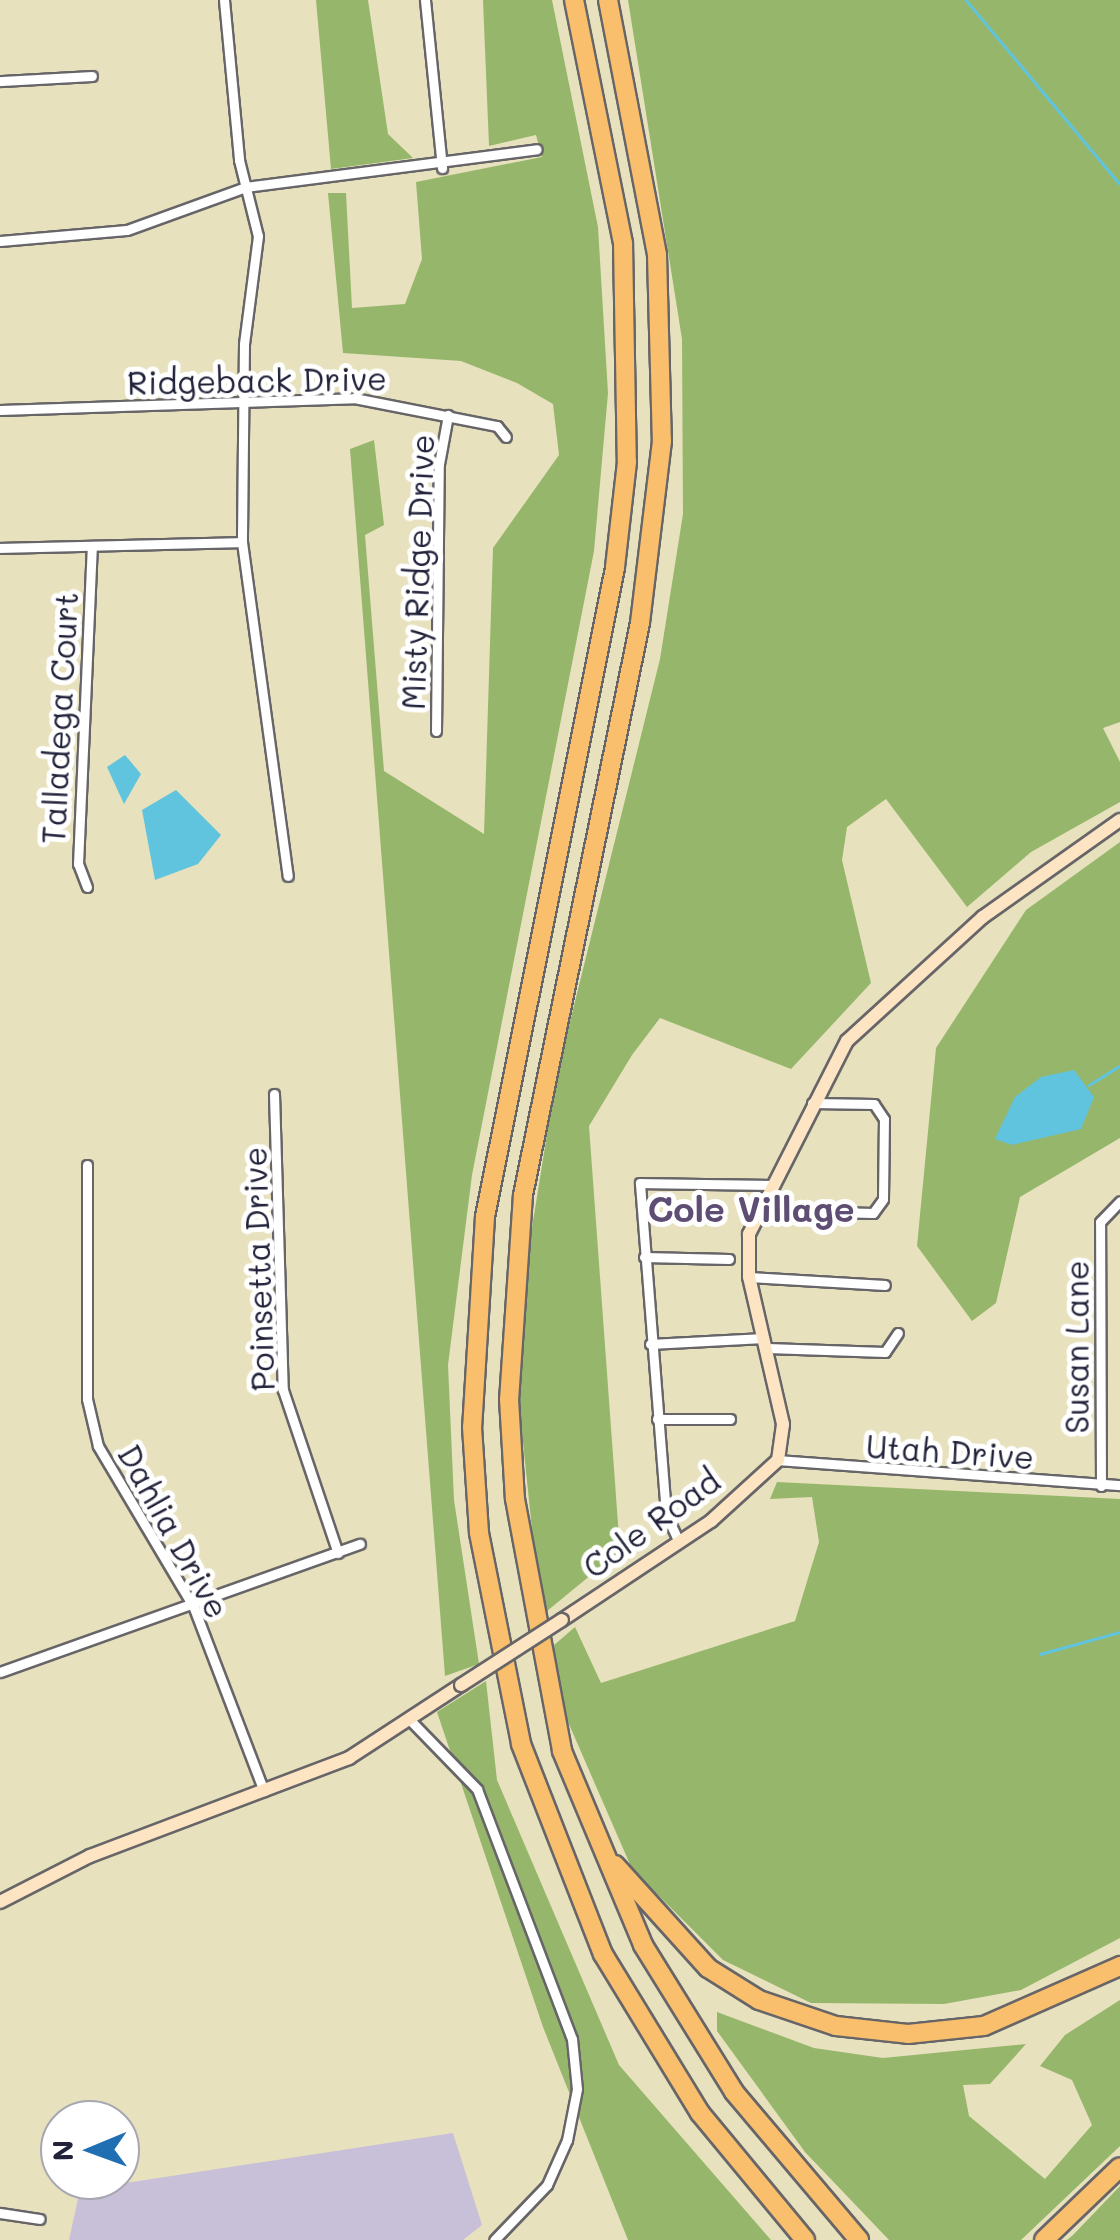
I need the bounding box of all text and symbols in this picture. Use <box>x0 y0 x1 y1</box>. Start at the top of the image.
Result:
street label: Ridgeback Drive <box>127 359 387 401</box>
street label: Misty Ridge Drive <box>393 434 441 710</box>
street label: Talladega Court <box>33 591 85 845</box>
street label: Poinsetta Drive <box>235 1146 281 1392</box>
district label: Cole Village <box>647 1187 855 1229</box>
street label: Susan Lane <box>1057 1260 1095 1434</box>
street label: Utah Drive <box>865 1426 1035 1476</box>
street label: Dahlia Drive <box>111 1437 237 1625</box>
street label: Cole Road <box>575 1461 727 1585</box>
north arrow <box>40 2100 140 2200</box>
text: N <box>44 2140 80 2161</box>

